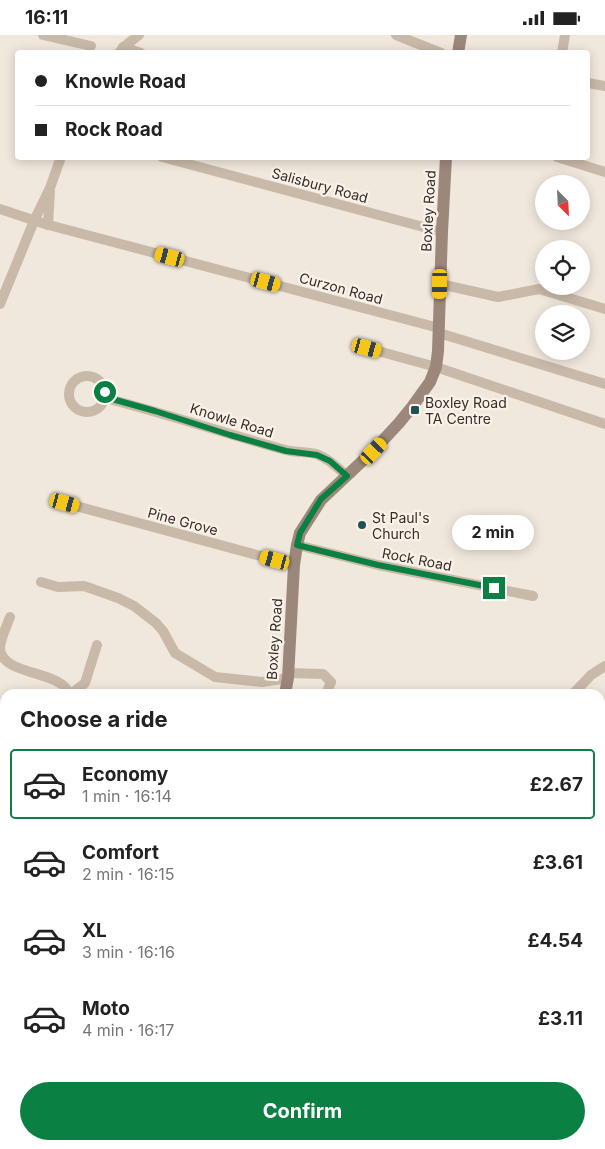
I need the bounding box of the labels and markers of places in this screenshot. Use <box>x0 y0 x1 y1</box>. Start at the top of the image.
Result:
place label: Boxley Road TA Centre <box>425 394 507 427</box>
marker: Boxley Road TA Centre <box>409 404 421 416</box>
place label: St Paul's Church <box>372 509 430 542</box>
marker: St Paul's Church <box>356 519 368 531</box>

